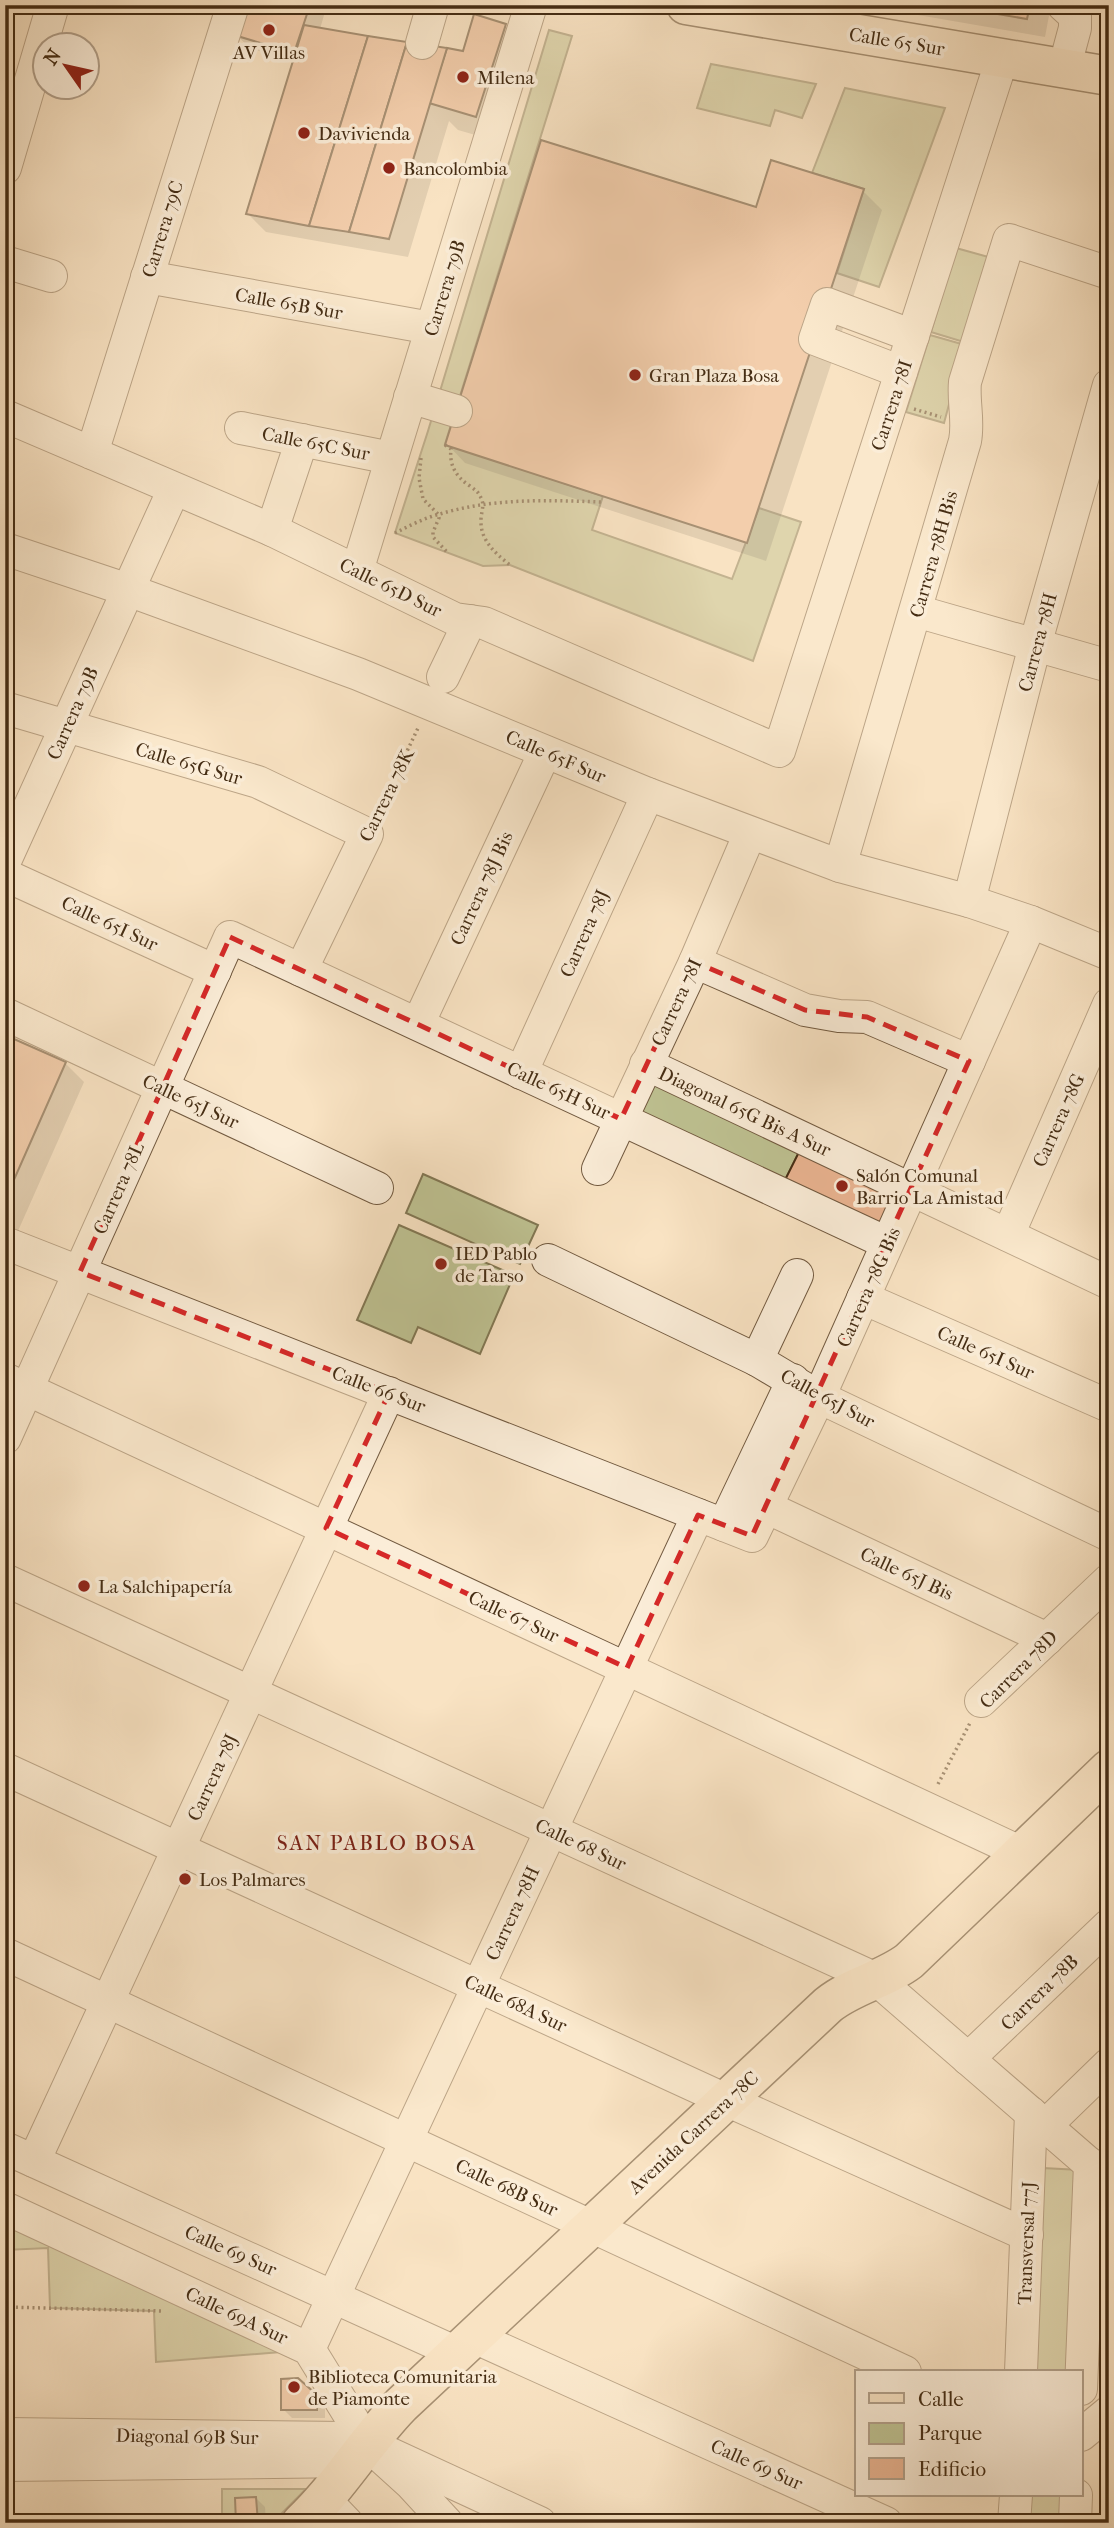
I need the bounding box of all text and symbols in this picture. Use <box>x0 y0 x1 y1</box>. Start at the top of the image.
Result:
marker: AV Villas <box>261 22 277 38</box>
street label: Calle 65 Sur <box>847 24 947 61</box>
north arrow <box>32 32 102 102</box>
place label: AV Villas <box>232 42 305 64</box>
text: N <box>40 44 66 69</box>
place label: Milena <box>477 67 535 89</box>
marker: Milena <box>455 69 471 85</box>
place label: Davivienda <box>318 123 410 145</box>
marker: Davivienda <box>296 125 312 141</box>
place label: Bancolombia <box>403 158 508 180</box>
marker: Bancolombia <box>381 160 397 176</box>
street label: Carrera 79C <box>138 178 188 280</box>
street label: Carrera 79B <box>420 238 470 339</box>
street label: Calle 65B Sur <box>233 284 345 324</box>
street label: Carrera 78I <box>867 357 917 453</box>
place label: Gran Plaza Bosa <box>649 365 779 387</box>
marker: Gran Plaza Bosa <box>627 367 643 383</box>
street label: Calle 65C Sur <box>260 423 372 465</box>
street label: Carrera 78H Bis <box>905 488 963 620</box>
street label: Calle 65D Sur <box>336 554 446 623</box>
street label: Carrera 78H <box>1014 590 1062 694</box>
street label: Carrera 79B <box>43 664 103 763</box>
street label: Calle 65F Sur <box>502 726 610 788</box>
street label: Calle 65G Sur <box>133 738 246 790</box>
street label: Carrera 78K <box>355 744 419 845</box>
street label: Carrera 78J Bis <box>446 828 518 949</box>
street label: Carrera 78J <box>556 886 614 981</box>
street label: Calle 65I Sur <box>58 892 162 956</box>
street label: Carrera 78I <box>647 955 707 1050</box>
street label: Calle 65H Sur <box>503 1057 615 1125</box>
street label: Diagonal 65G Bis A Sur <box>655 1062 835 1162</box>
street label: Calle 65J Sur <box>139 1070 243 1134</box>
street label: Carrera 78G <box>1028 1070 1089 1171</box>
street label: Carrera 78L <box>89 1139 149 1238</box>
place label: Salón Comunal Barrio La Amistad <box>856 1165 1004 1209</box>
marker: Salón Comunal Barrio La Amistad <box>834 1178 850 1194</box>
street label: Carrera 78G Bis <box>833 1224 905 1351</box>
place label: IED Pablo de Tarso <box>455 1243 538 1287</box>
marker: IED Pablo de Tarso <box>433 1256 449 1272</box>
street label: Calle 65I Sur <box>934 1322 1038 1384</box>
street label: Calle 66 Sur <box>329 1362 429 1418</box>
street label: Calle 65J Sur <box>777 1365 879 1433</box>
street label: Calle 65J Bis <box>857 1543 957 1605</box>
place label: La Salchipapería <box>98 1576 232 1598</box>
marker: La Salchipapería <box>76 1578 92 1594</box>
street label: Calle 67 Sur <box>465 1586 563 1648</box>
street label: Carrera 78D <box>975 1626 1062 1713</box>
street label: Carrera 78J <box>183 1730 243 1825</box>
street label: Calle 68 Sur <box>532 1814 630 1876</box>
district label: SAN PABLO BOSA <box>277 1831 477 1855</box>
street label: Carrera 78H <box>481 1863 544 1964</box>
place label: Los Palmares <box>199 1869 306 1891</box>
marker: Los Palmares <box>177 1871 193 1887</box>
street label: Carrera 78B <box>996 1950 1083 2035</box>
street label: Calle 68A Sur <box>461 1971 571 2038</box>
street label: Avenida Carrera 78C <box>623 2067 763 2199</box>
street label: Calle 68B Sur <box>452 2155 562 2222</box>
street label: Transversal 77J <box>1014 2181 1040 2305</box>
street label: Calle 69 Sur <box>181 2221 281 2281</box>
street label: Calle 69A Sur <box>182 2283 292 2350</box>
place label: Biblioteca Comunitaria de Piamonte <box>308 2366 497 2410</box>
legend <box>855 2370 1082 2496</box>
marker: Biblioteca Comunitaria de Piamonte <box>286 2379 302 2395</box>
text: Calle <box>918 2387 964 2411</box>
text: Parque <box>918 2421 982 2445</box>
street label: Diagonal 69B Sur <box>115 2425 260 2449</box>
street label: Calle 69 Sur <box>707 2435 807 2495</box>
text: Edificio <box>918 2457 986 2481</box>

